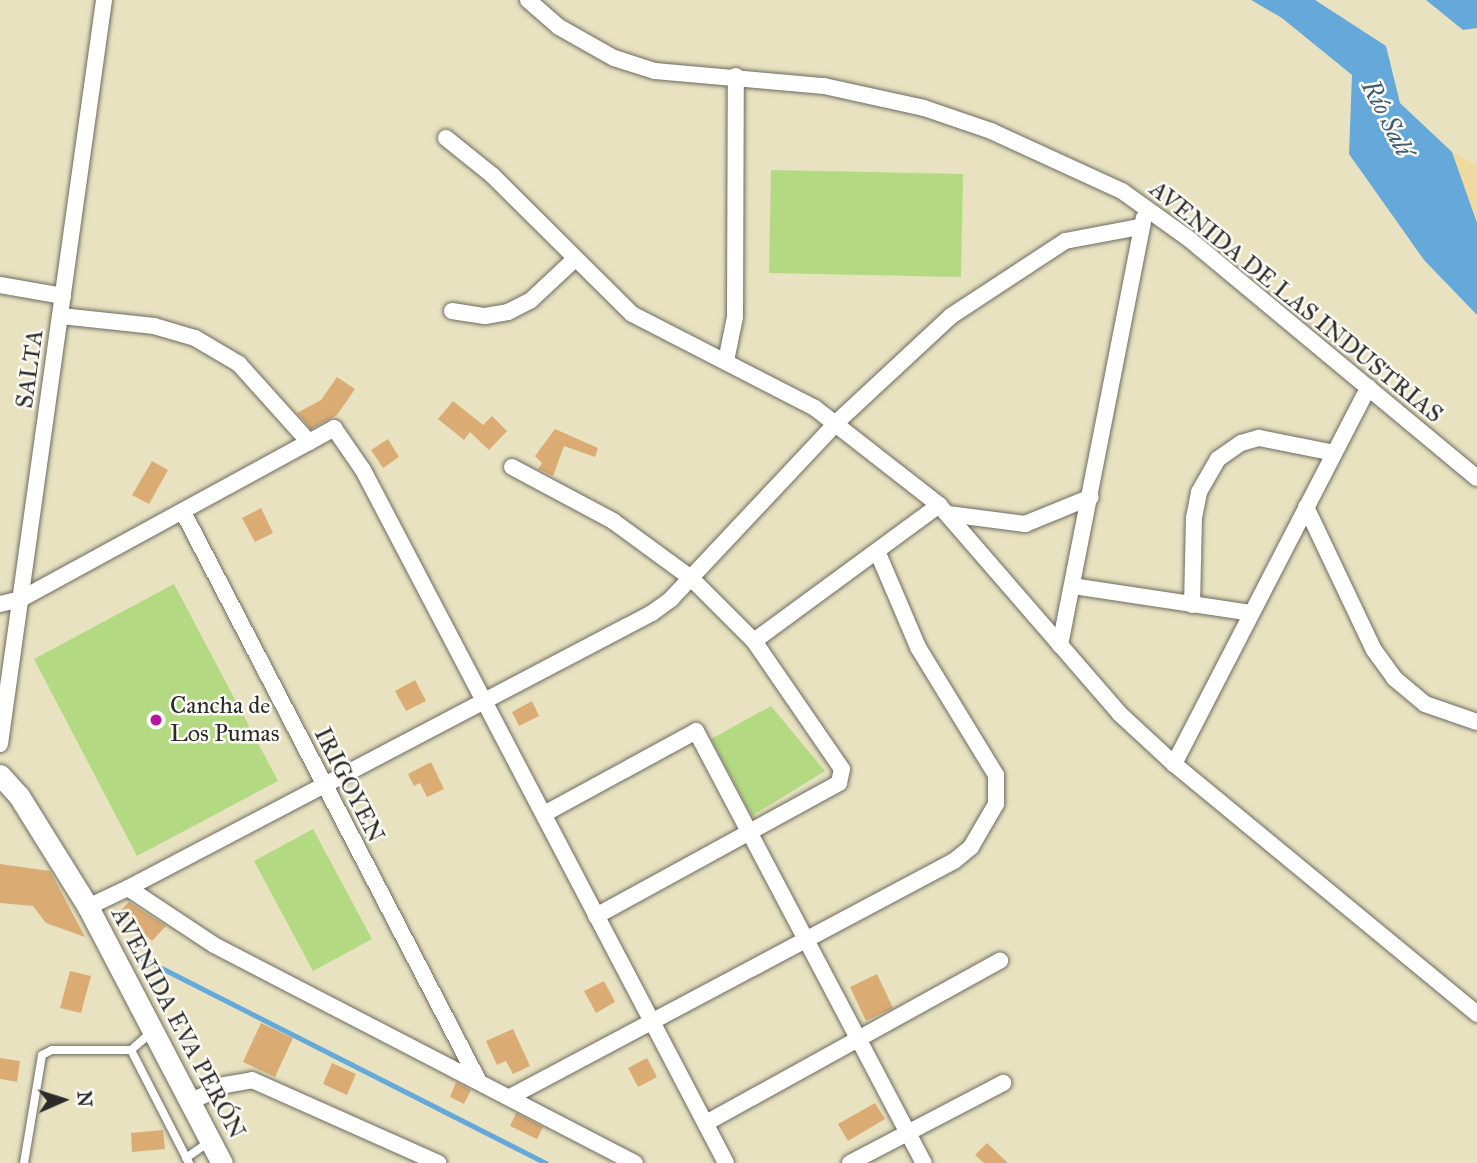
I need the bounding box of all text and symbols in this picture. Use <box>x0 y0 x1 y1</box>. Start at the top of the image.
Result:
water label: Río Salí <box>1355 74 1419 162</box>
street label: AVENIDA DE LAS INDUSTRIAS <box>1144 175 1448 429</box>
street label: SALTA <box>10 328 50 410</box>
place label: Cancha de Los Pumas <box>170 692 280 748</box>
marker: Cancha de Los Pumas <box>148 712 164 728</box>
street label: IRIGOYEN <box>308 723 390 847</box>
street label: AVENIDA EVA PERÓN <box>105 902 251 1144</box>
north arrow <box>28 1065 98 1135</box>
text: N <box>73 1090 96 1108</box>

